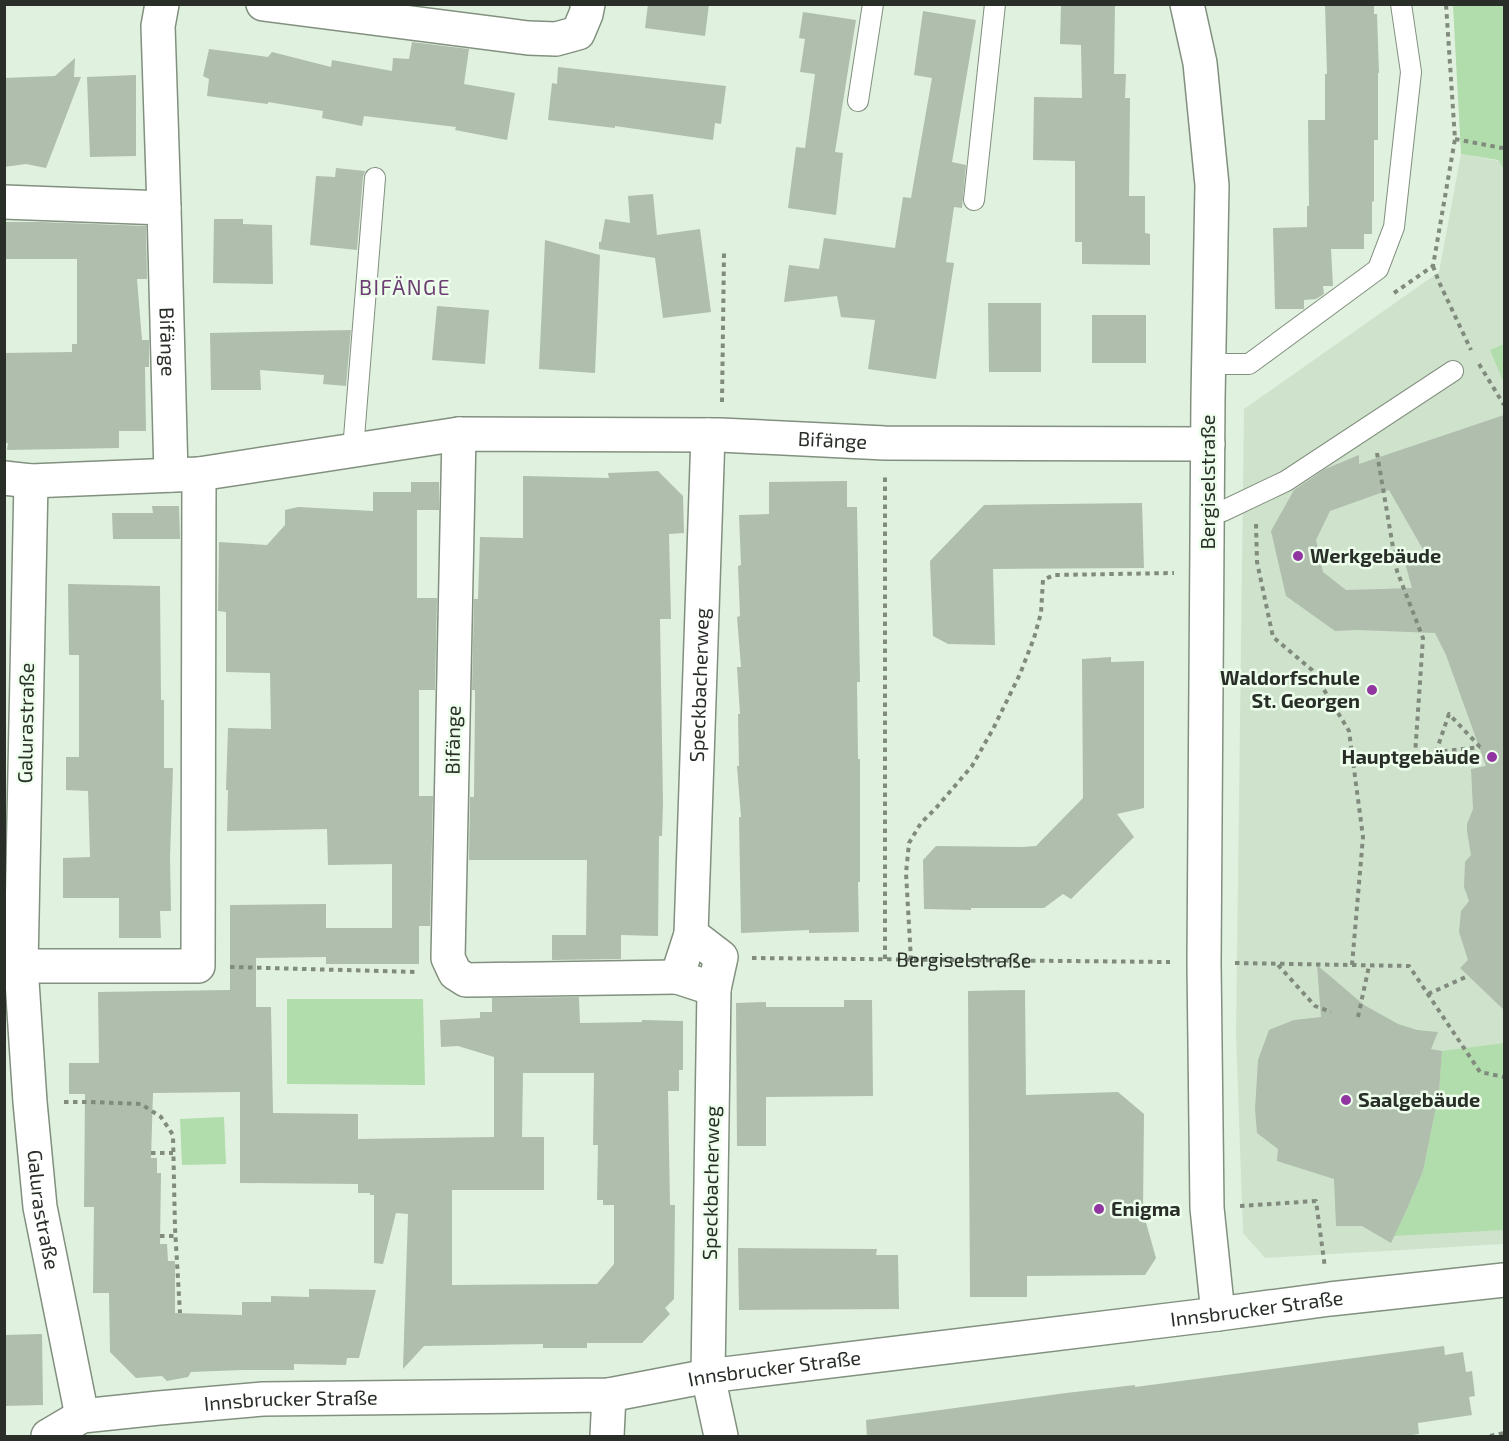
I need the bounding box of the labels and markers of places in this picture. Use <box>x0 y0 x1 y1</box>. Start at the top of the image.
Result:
place label: Werkgebäude <box>1310 543 1441 567</box>
marker: Werkgebäude <box>1291 549 1305 563</box>
place label: Waldorfschule St. Georgen <box>1220 665 1360 712</box>
marker: Waldorfschule St. Georgen <box>1365 683 1379 697</box>
place label: Hauptgebäude <box>1342 744 1480 768</box>
marker: Hauptgebäude <box>1485 750 1499 764</box>
place label: Saalgebäude <box>1358 1087 1480 1111</box>
marker: Saalgebäude <box>1339 1093 1353 1107</box>
place label: Enigma <box>1111 1196 1181 1220</box>
marker: Enigma <box>1092 1202 1106 1216</box>

